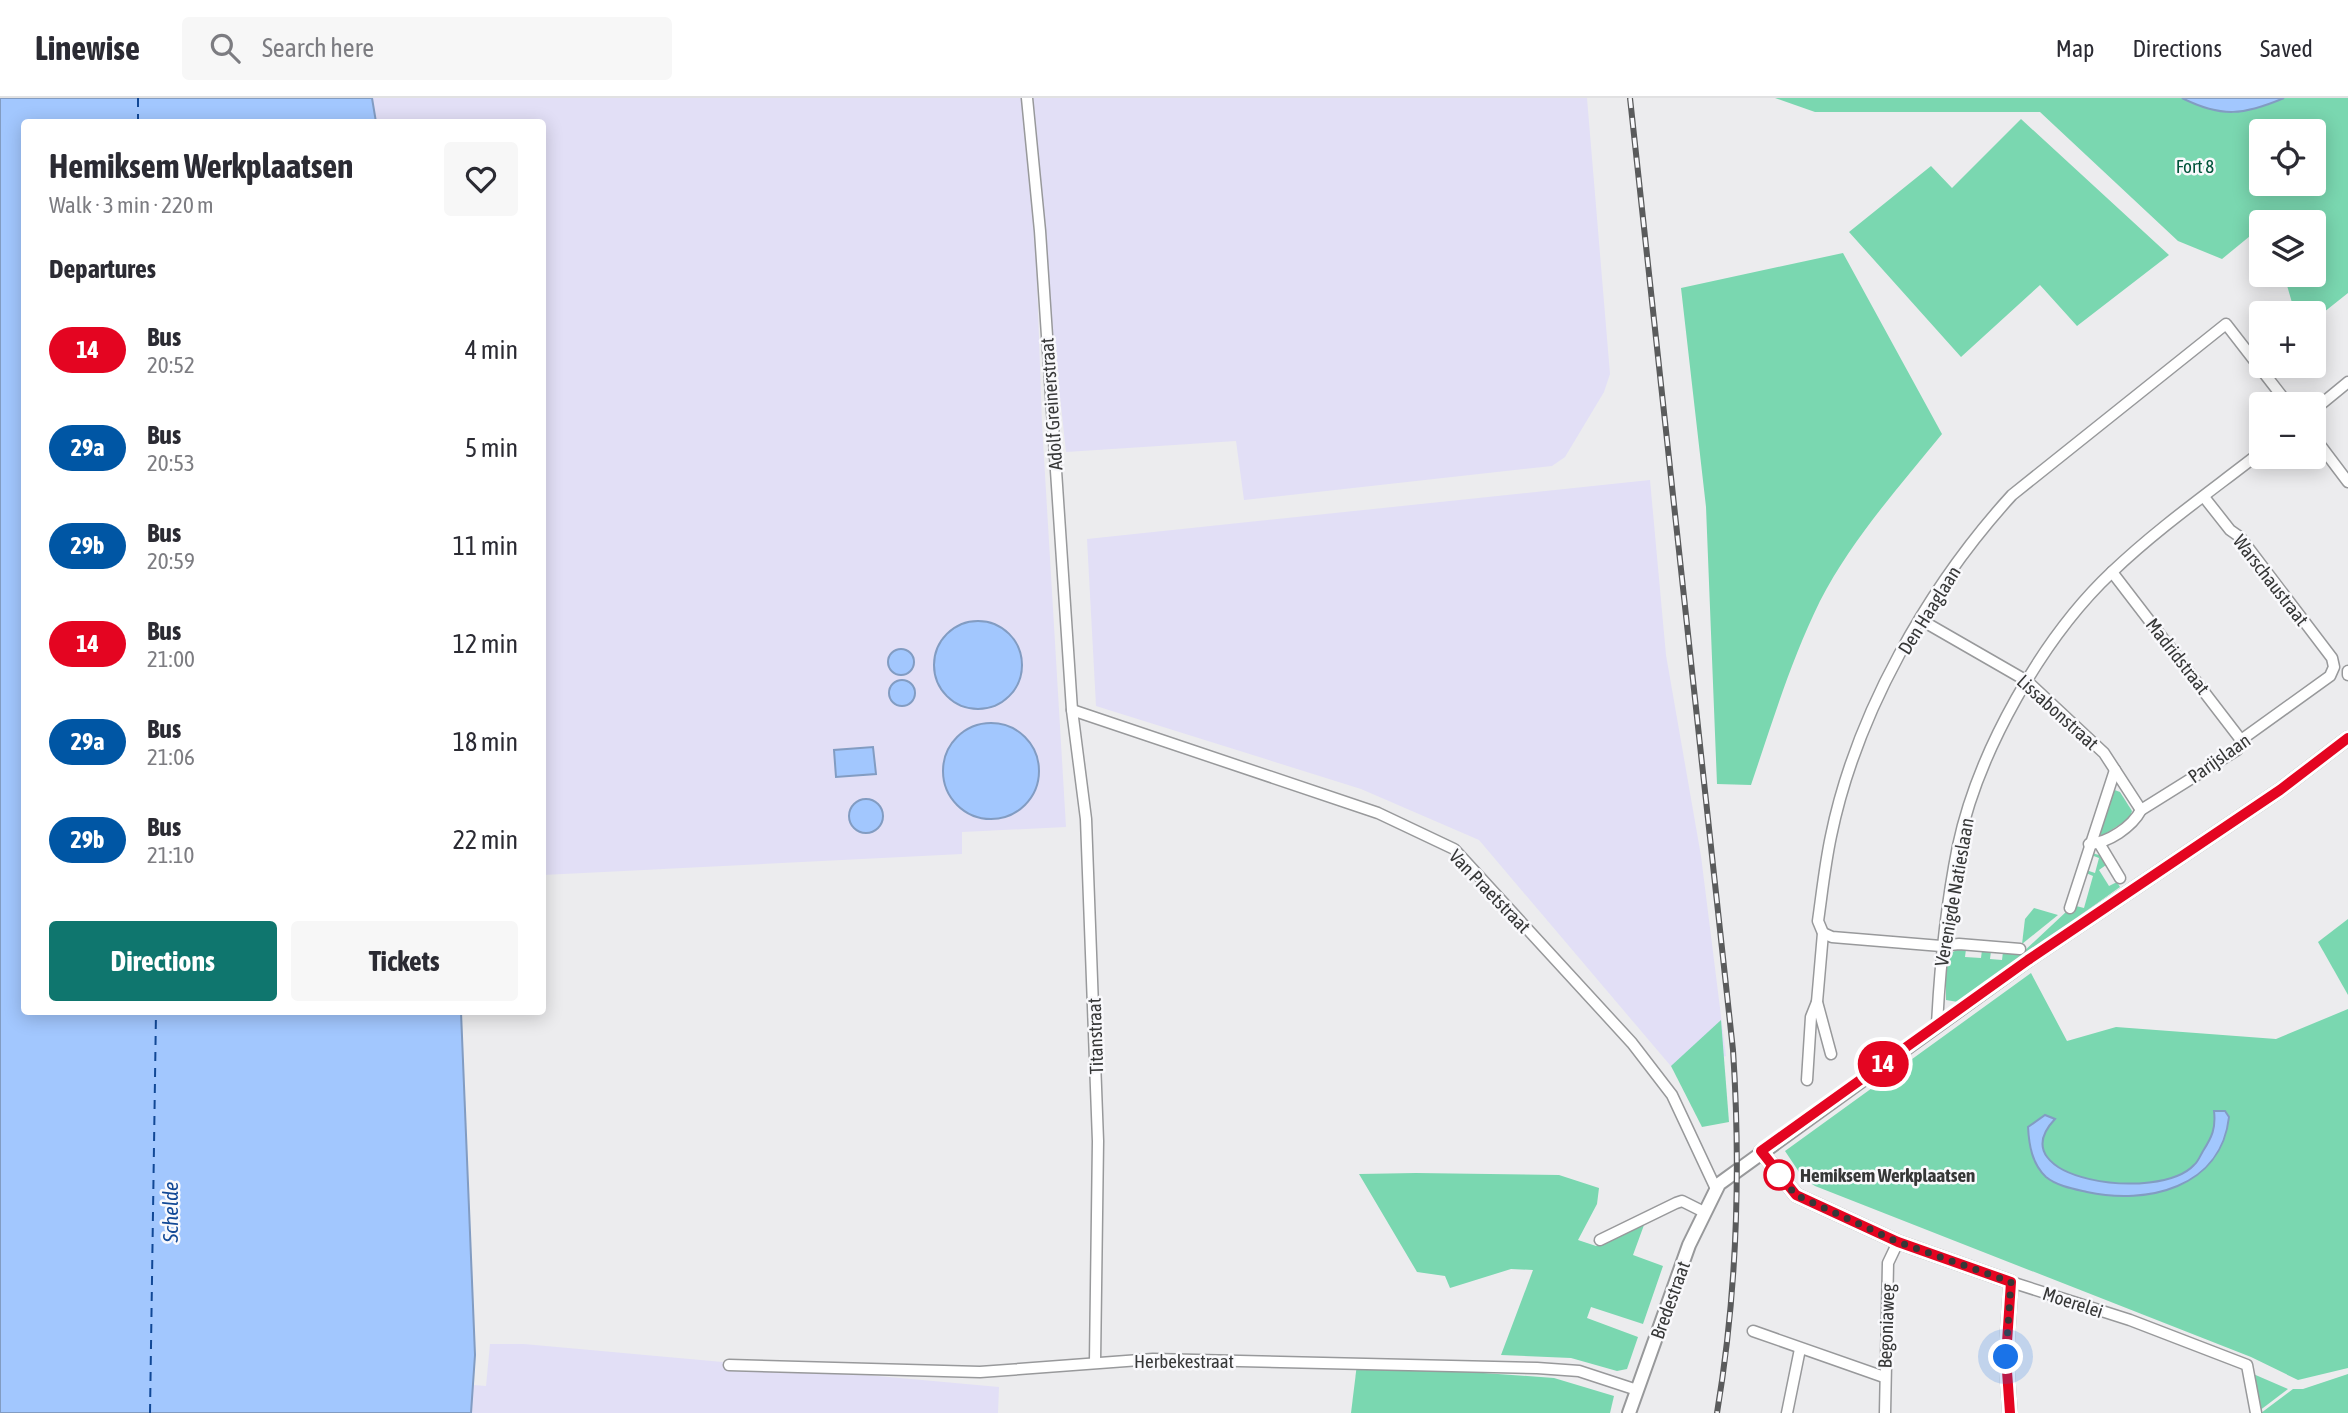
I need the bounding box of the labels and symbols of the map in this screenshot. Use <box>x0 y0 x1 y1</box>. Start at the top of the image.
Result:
park label: Fort 8 <box>2176 155 2214 177</box>
street label: Adolf Greinerstraat <box>1035 337 1067 471</box>
street label: Warschaustraat <box>2229 530 2313 630</box>
street label: Den Haaglaan <box>1893 562 1965 658</box>
street label: Madridstraat <box>2142 614 2214 698</box>
street label: Lissabonstraat <box>2013 670 2103 754</box>
street label: Parijslaan <box>2184 729 2254 787</box>
street label: Verenigde Natieslaan <box>1930 816 1978 968</box>
street label: Van Praetstraat <box>1445 845 1535 937</box>
street label: Titanstraat <box>1083 997 1107 1075</box>
line badge: 14 <box>1852 1041 1914 1087</box>
marker: Hemiksem Werkplaatsen <box>1764 1160 1794 1190</box>
place label: Hemiksem Werkplaatsen <box>1800 1164 1975 1186</box>
water label: Schelde <box>158 1181 182 1244</box>
street label: Bredestraat <box>1646 1258 1694 1342</box>
street label: Begoniaweg <box>1874 1282 1899 1369</box>
street label: Moerelei <box>2040 1282 2106 1322</box>
your location <box>1988 1339 2023 1374</box>
street label: Herbekestraat <box>1134 1350 1234 1372</box>

